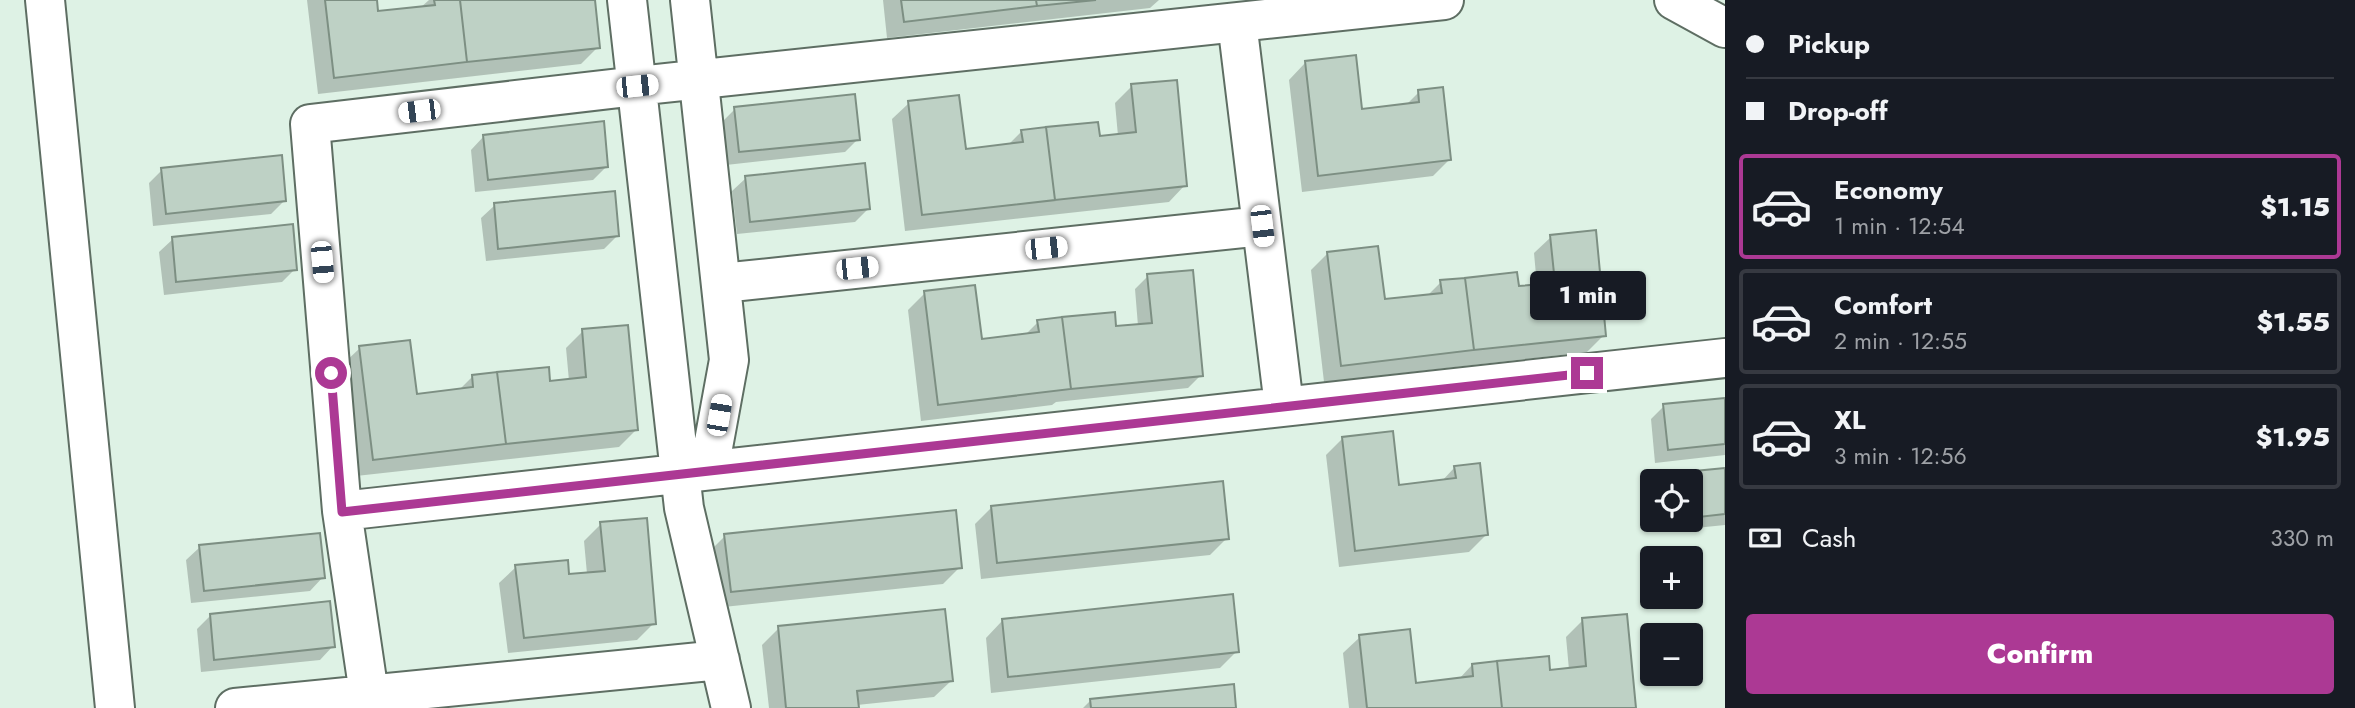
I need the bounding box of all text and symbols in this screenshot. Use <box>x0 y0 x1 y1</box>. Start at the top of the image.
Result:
text: Pickup <box>1788 25 1870 63</box>
car <box>616 73 659 99</box>
text: Drop-off <box>1788 92 1888 130</box>
car <box>397 98 442 124</box>
text: Economy <box>1834 171 1943 209</box>
icon: car <box>1750 175 1813 238</box>
text: $1.15 <box>2260 188 2330 226</box>
car <box>1250 204 1275 248</box>
text: 1 min · 12:54 <box>1834 209 1965 243</box>
car <box>1025 235 1068 261</box>
car <box>310 240 335 284</box>
car <box>836 255 879 281</box>
callout: 1 min <box>1529 272 1645 320</box>
text: 1 min <box>1559 278 1617 312</box>
text: Comfort <box>1834 286 1932 324</box>
icon: car <box>1750 290 1813 353</box>
text: $1.55 <box>2256 303 2330 341</box>
text: 2 min · 12:55 <box>1834 324 1967 358</box>
route start <box>315 357 347 389</box>
route end <box>1571 357 1603 389</box>
car <box>706 392 733 438</box>
text: XL <box>1834 401 1866 439</box>
icon: car <box>1750 405 1813 468</box>
text: $1.95 <box>2256 418 2330 456</box>
text: 3 min · 12:56 <box>1834 439 1967 473</box>
map controls <box>1640 469 1703 686</box>
button: locate <box>1640 469 1703 532</box>
icon: cash <box>1746 519 1784 557</box>
text: Cash <box>1802 519 1856 557</box>
text: 330 m <box>2270 521 2334 555</box>
button: + <box>1640 546 1703 609</box>
button: Confirm <box>1746 614 2334 694</box>
button: − <box>1640 623 1703 686</box>

